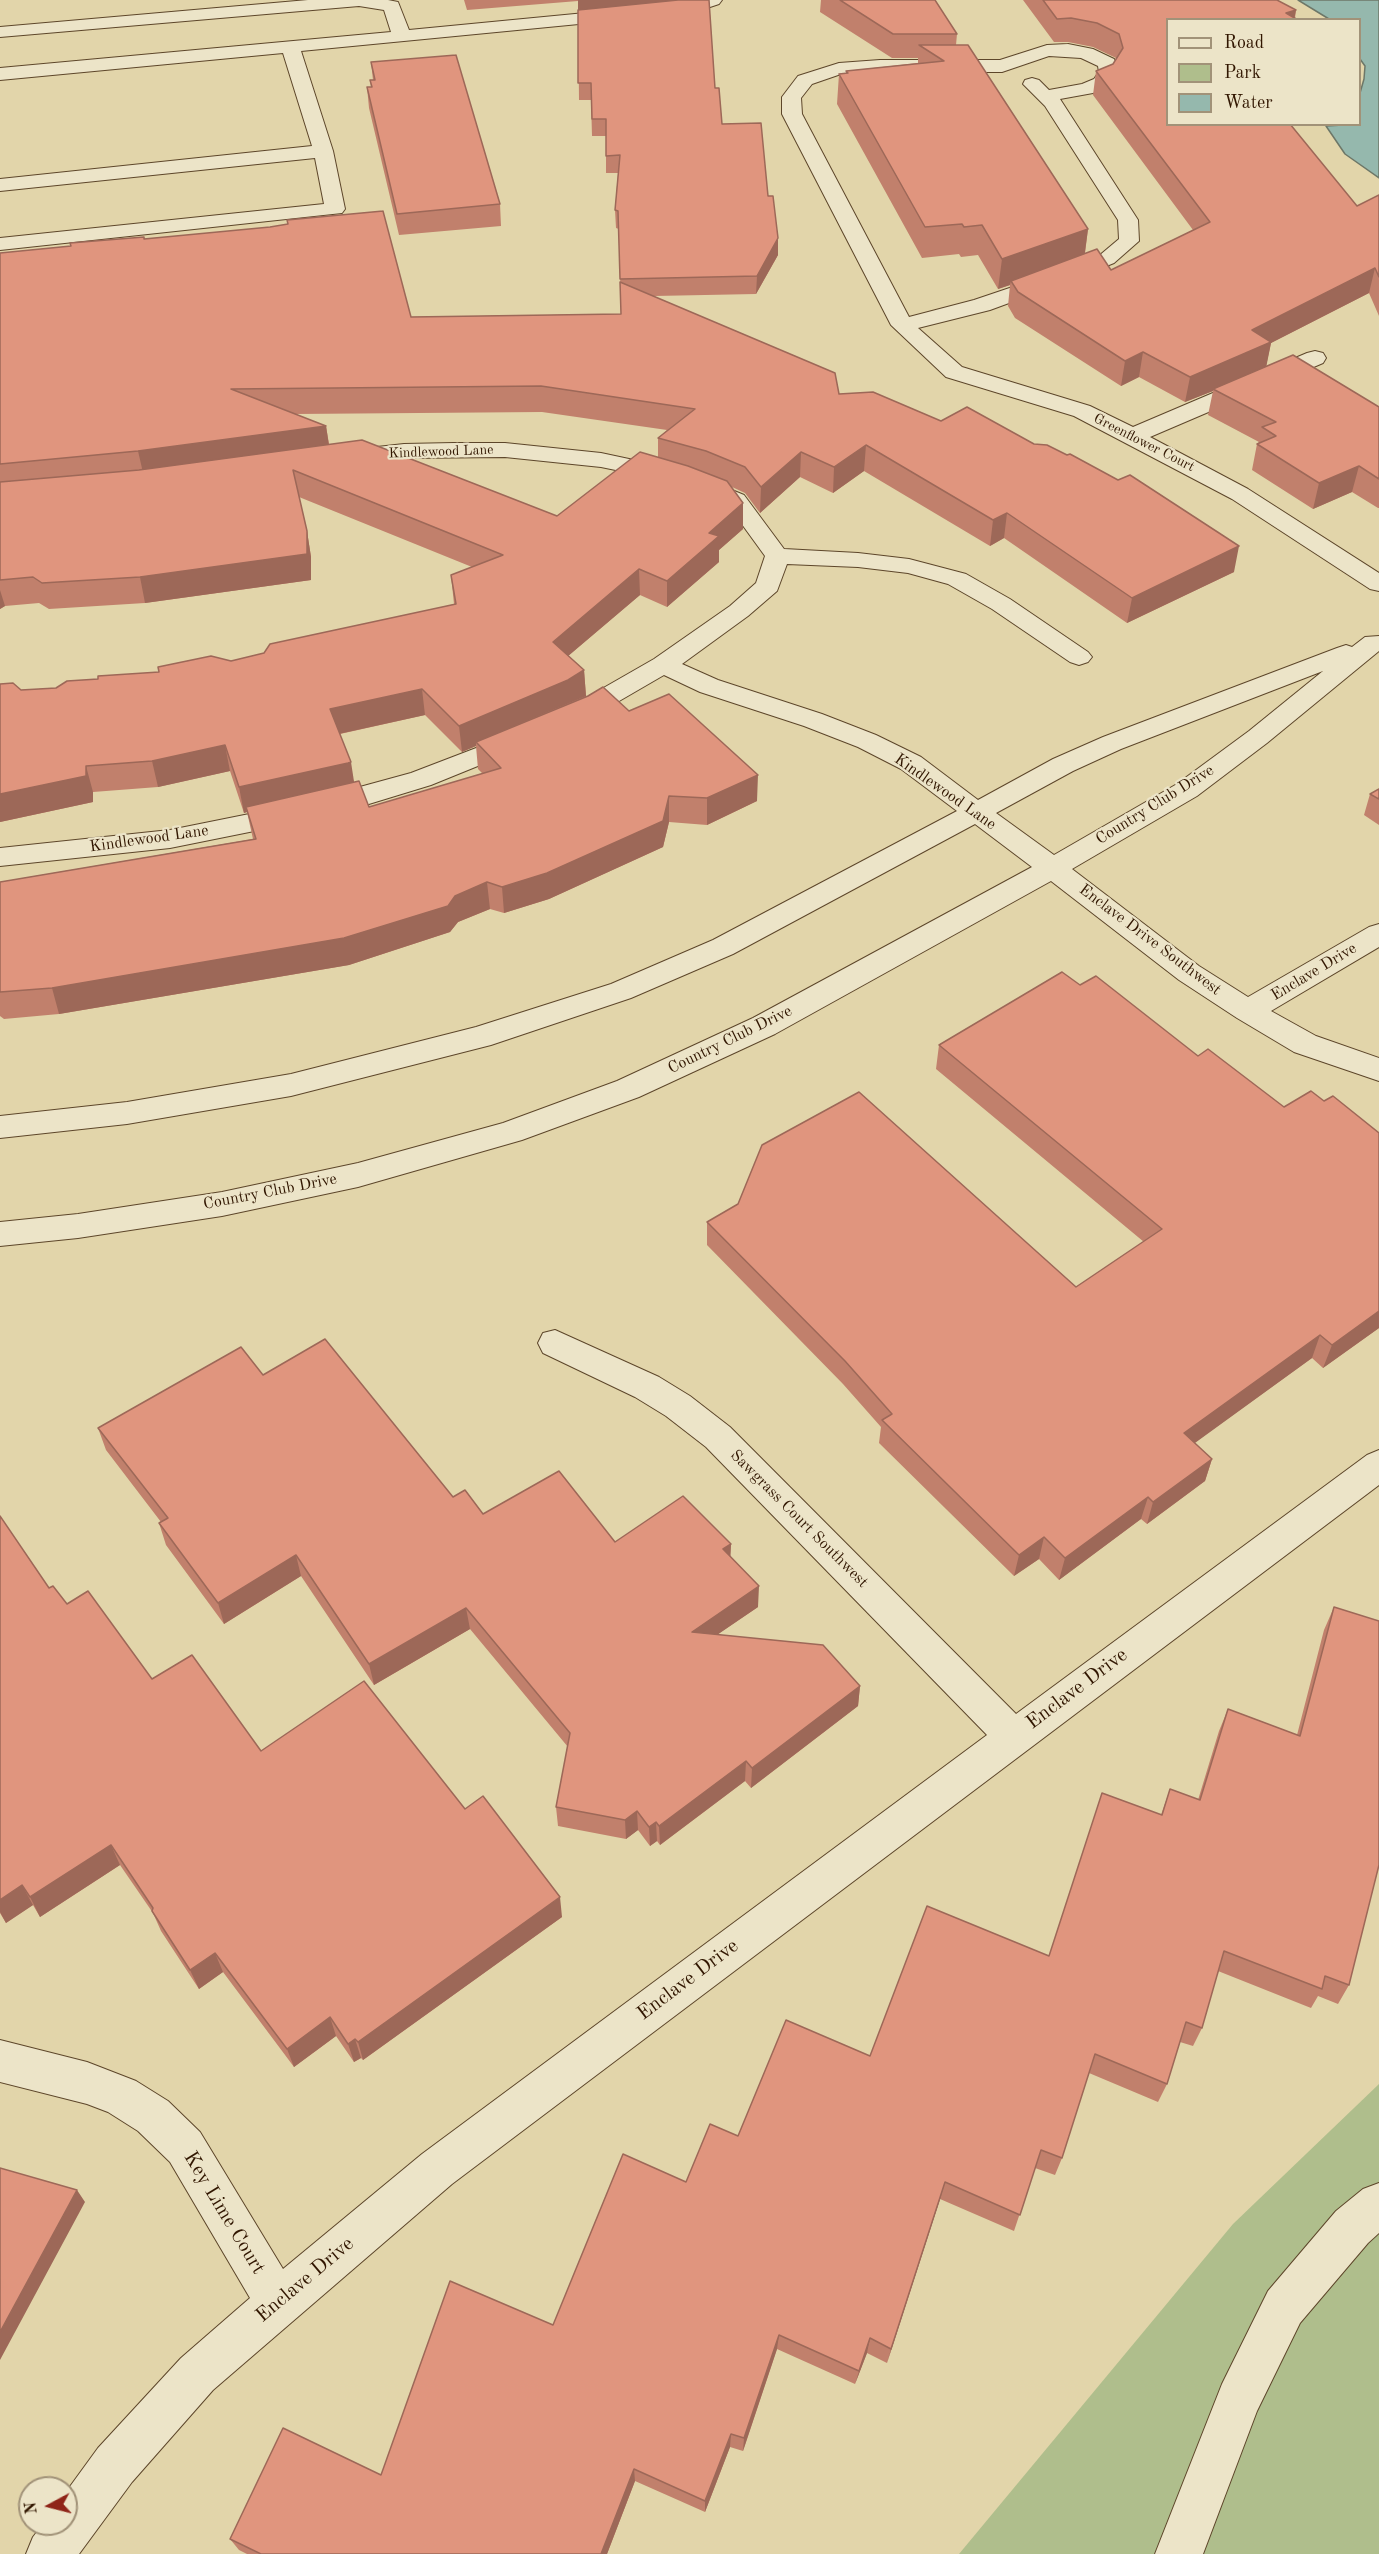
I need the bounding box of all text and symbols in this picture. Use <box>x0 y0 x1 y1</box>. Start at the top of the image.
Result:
legend <box>1166 18 1361 126</box>
text: Road <box>1224 34 1264 52</box>
text: Park <box>1224 64 1261 82</box>
text: Water <box>1224 94 1273 112</box>
street label: Greenflower Court <box>1091 410 1197 476</box>
street label: Kindlewood Lane <box>388 442 494 462</box>
street label: Kindlewood Lane <box>890 750 1000 834</box>
street label: Country Club Drive <box>1092 761 1218 849</box>
street label: Kindlewood Lane <box>88 821 210 857</box>
street label: Enclave Drive Southwest <box>1075 880 1225 1000</box>
street label: Enclave Drive <box>1268 939 1360 1005</box>
street label: Country Club Drive <box>665 1002 795 1078</box>
street label: Country Club Drive <box>202 1170 338 1214</box>
street label: Sawgrass Court Southwest <box>726 1446 872 1592</box>
street label: Enclave Drive <box>1022 1643 1132 1735</box>
street label: Enclave Drive <box>633 1934 743 2026</box>
street label: Key Lime Court <box>178 2147 270 2279</box>
street label: Enclave Drive <box>251 2232 359 2328</box>
north arrow <box>18 2476 78 2536</box>
text: N <box>23 2501 41 2515</box>

